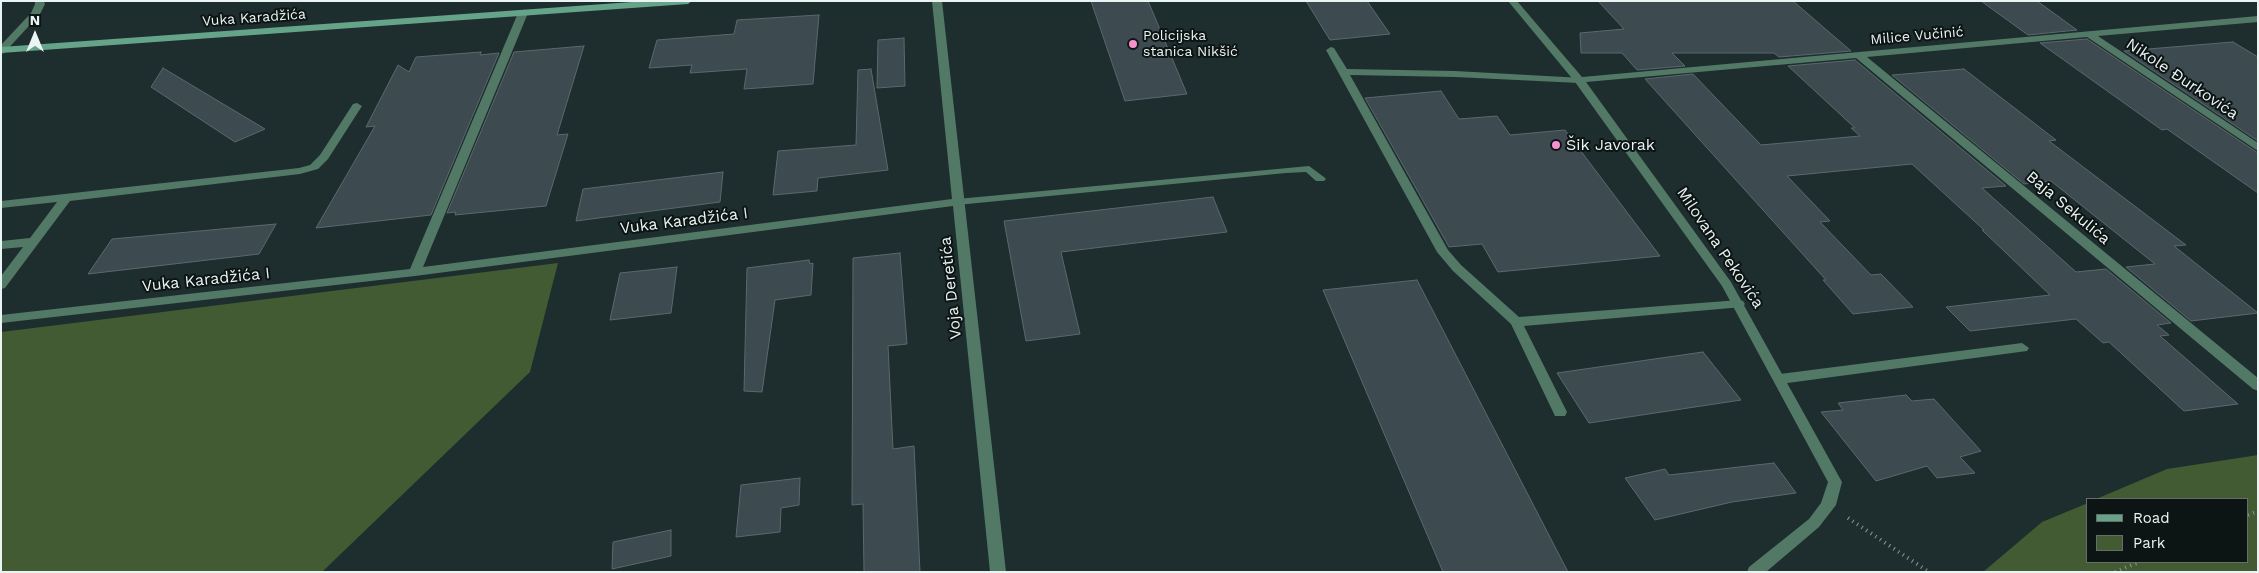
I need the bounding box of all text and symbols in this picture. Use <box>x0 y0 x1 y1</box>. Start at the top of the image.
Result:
street label: Vuka Karadžića <box>202 6 306 30</box>
north arrow <box>10 10 60 60</box>
text: N <box>30 12 40 28</box>
street label: Milice Vučinić <box>1870 24 1964 48</box>
place label: Policijska stanica Nikšić <box>1143 28 1238 60</box>
street label: Nikole Đurkovića <box>2122 34 2242 124</box>
marker: Policijska stanica Nikšić <box>1127 38 1139 50</box>
place label: Šik Javorak <box>1566 135 1655 155</box>
marker: Šik Javorak <box>1550 139 1562 151</box>
street label: Baja Sekulića <box>2022 167 2114 249</box>
street label: Milovana Pekovića <box>1672 184 1768 312</box>
street label: Vuka Karadžića I <box>619 204 749 238</box>
street label: Voja Deretića <box>936 236 966 340</box>
street label: Vuka Karadžića I <box>141 264 271 296</box>
legend <box>2086 498 2249 563</box>
text: Road <box>2133 509 2170 527</box>
text: Park <box>2133 534 2165 552</box>

